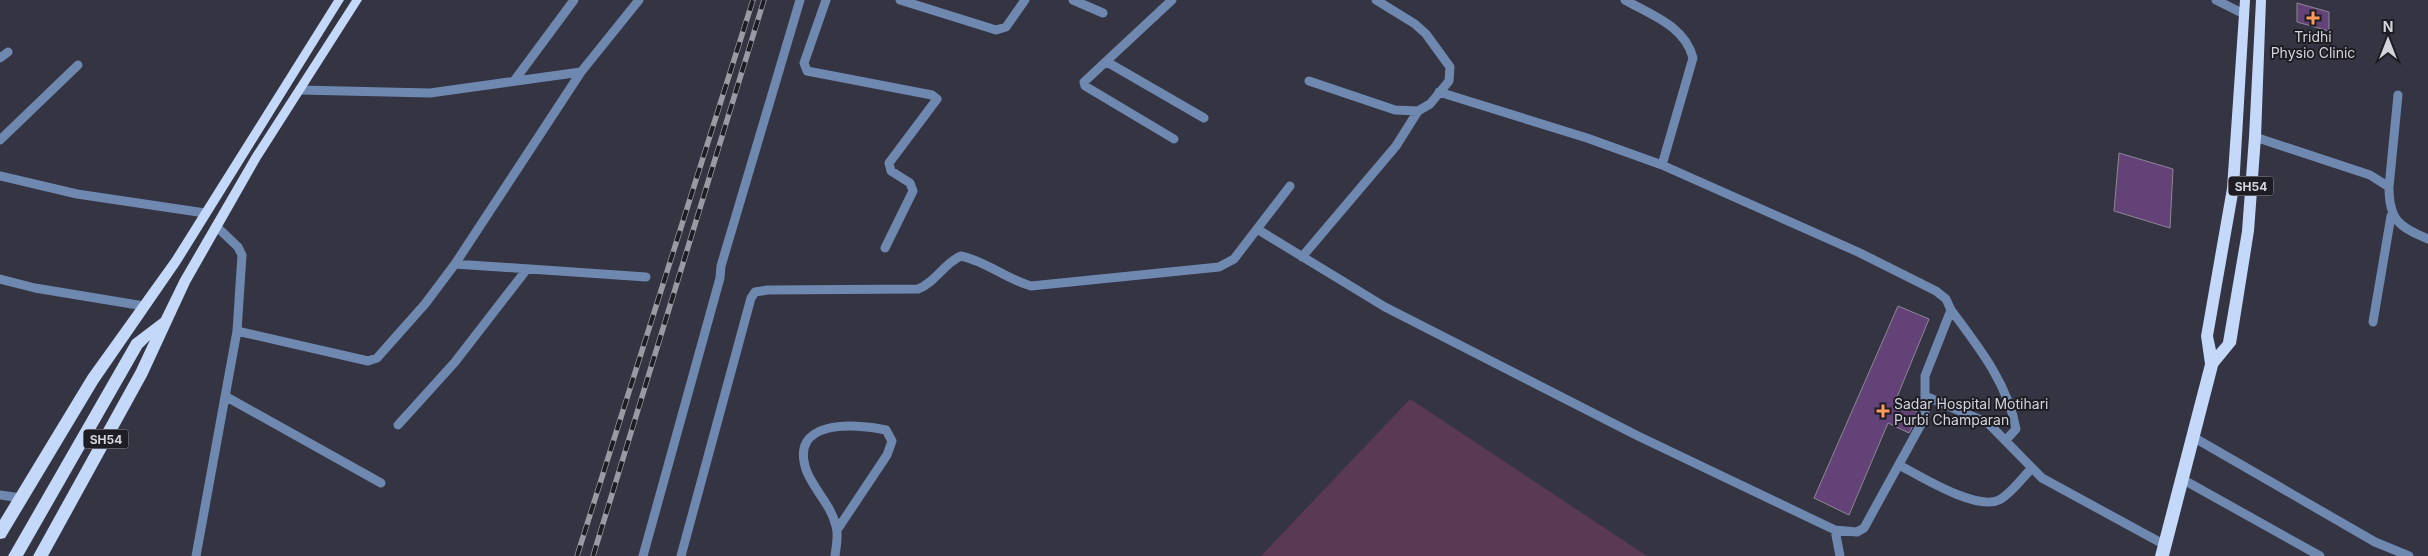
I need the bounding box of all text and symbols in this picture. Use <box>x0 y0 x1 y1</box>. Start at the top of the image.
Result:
marker: Tridhi Physio Clinic <box>2306 11 2320 25</box>
north arrow <box>2363 15 2413 65</box>
text: N <box>2383 18 2393 35</box>
place label: Tridhi Physio Clinic <box>2271 28 2355 61</box>
road number: SH54 <box>2228 177 2274 196</box>
place label: Sadar Hospital Motihari Purbi Champaran <box>1894 395 2049 428</box>
marker: Sadar Hospital Motihari Purbi Champaran <box>1876 404 1890 418</box>
road number: SH54 <box>84 429 128 448</box>

